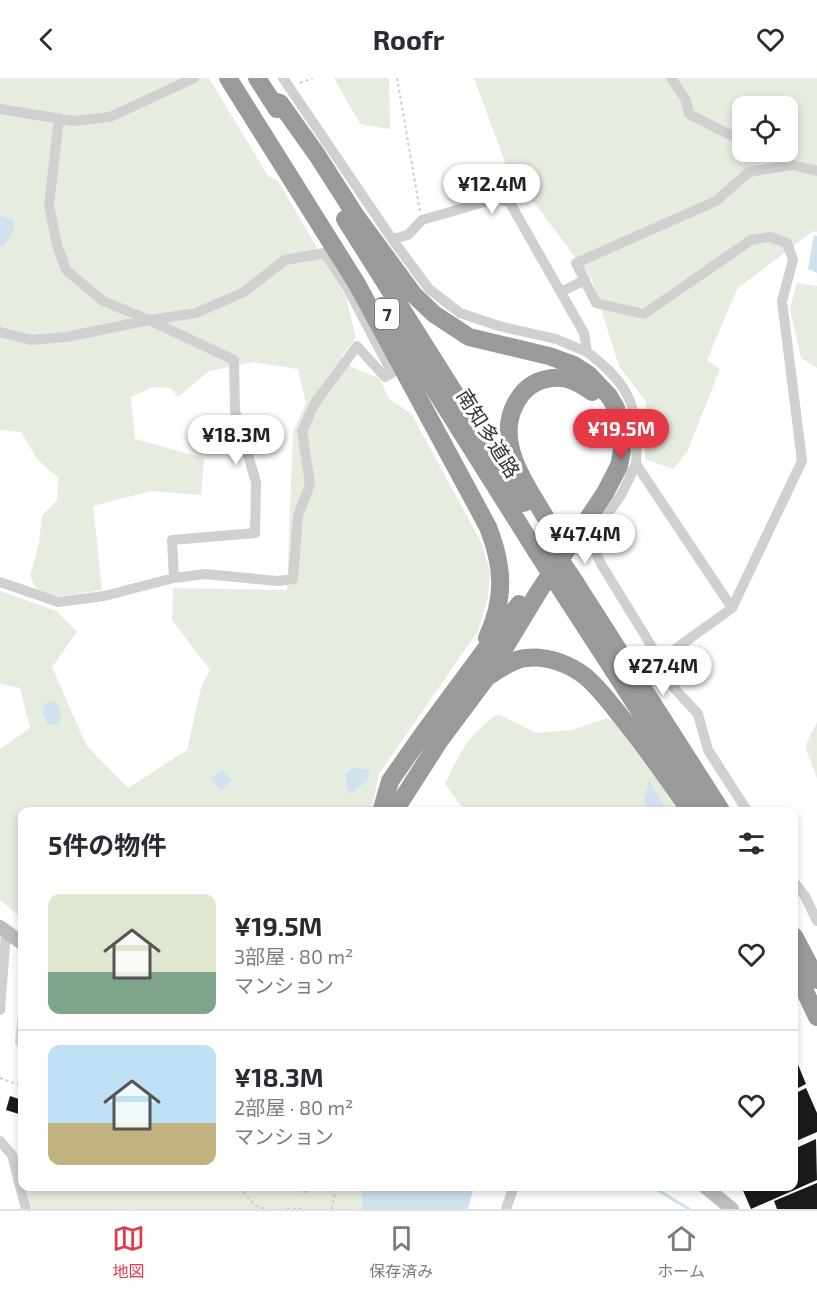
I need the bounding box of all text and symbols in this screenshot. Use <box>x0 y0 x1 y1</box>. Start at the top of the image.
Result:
icon: back <box>30 23 63 56</box>
text: Roofr <box>373 23 444 55</box>
icon: heart <box>754 23 787 56</box>
map controls <box>732 96 798 162</box>
button: locate <box>732 96 798 162</box>
pin: ¥12.4M <box>443 164 541 215</box>
text: ¥12.4M <box>457 171 527 195</box>
road number: 7 <box>375 299 399 329</box>
street label: 南知多道路 <box>452 384 526 482</box>
pin: ¥19.5M <box>572 409 670 460</box>
pin: ¥18.3M <box>187 415 285 466</box>
text: ¥19.5M <box>587 416 655 440</box>
text: ¥18.3M <box>202 422 270 446</box>
pin: ¥47.4M <box>536 514 634 565</box>
text: ¥47.4M <box>549 521 621 545</box>
pin: ¥27.4M <box>614 646 712 697</box>
text: ¥27.4M <box>628 653 698 677</box>
icon: filters <box>735 827 768 860</box>
text: 5件の物件 <box>48 829 166 860</box>
text: ¥19.5M <box>234 910 322 941</box>
icon: home <box>96 918 168 990</box>
icon: heart <box>735 938 768 971</box>
text: 3部屋 · 80 m² <box>234 944 353 968</box>
text: マンション <box>234 973 334 997</box>
text: ¥18.3M <box>234 1061 324 1092</box>
icon: home <box>96 1069 168 1141</box>
icon: heart <box>735 1089 768 1122</box>
text: 2部屋 · 80 m² <box>234 1095 353 1119</box>
text: マンション <box>234 1124 334 1148</box>
tab: 地図 <box>112 1222 145 1282</box>
tab: 保存済み <box>369 1222 433 1282</box>
tab: ホーム <box>657 1222 705 1282</box>

